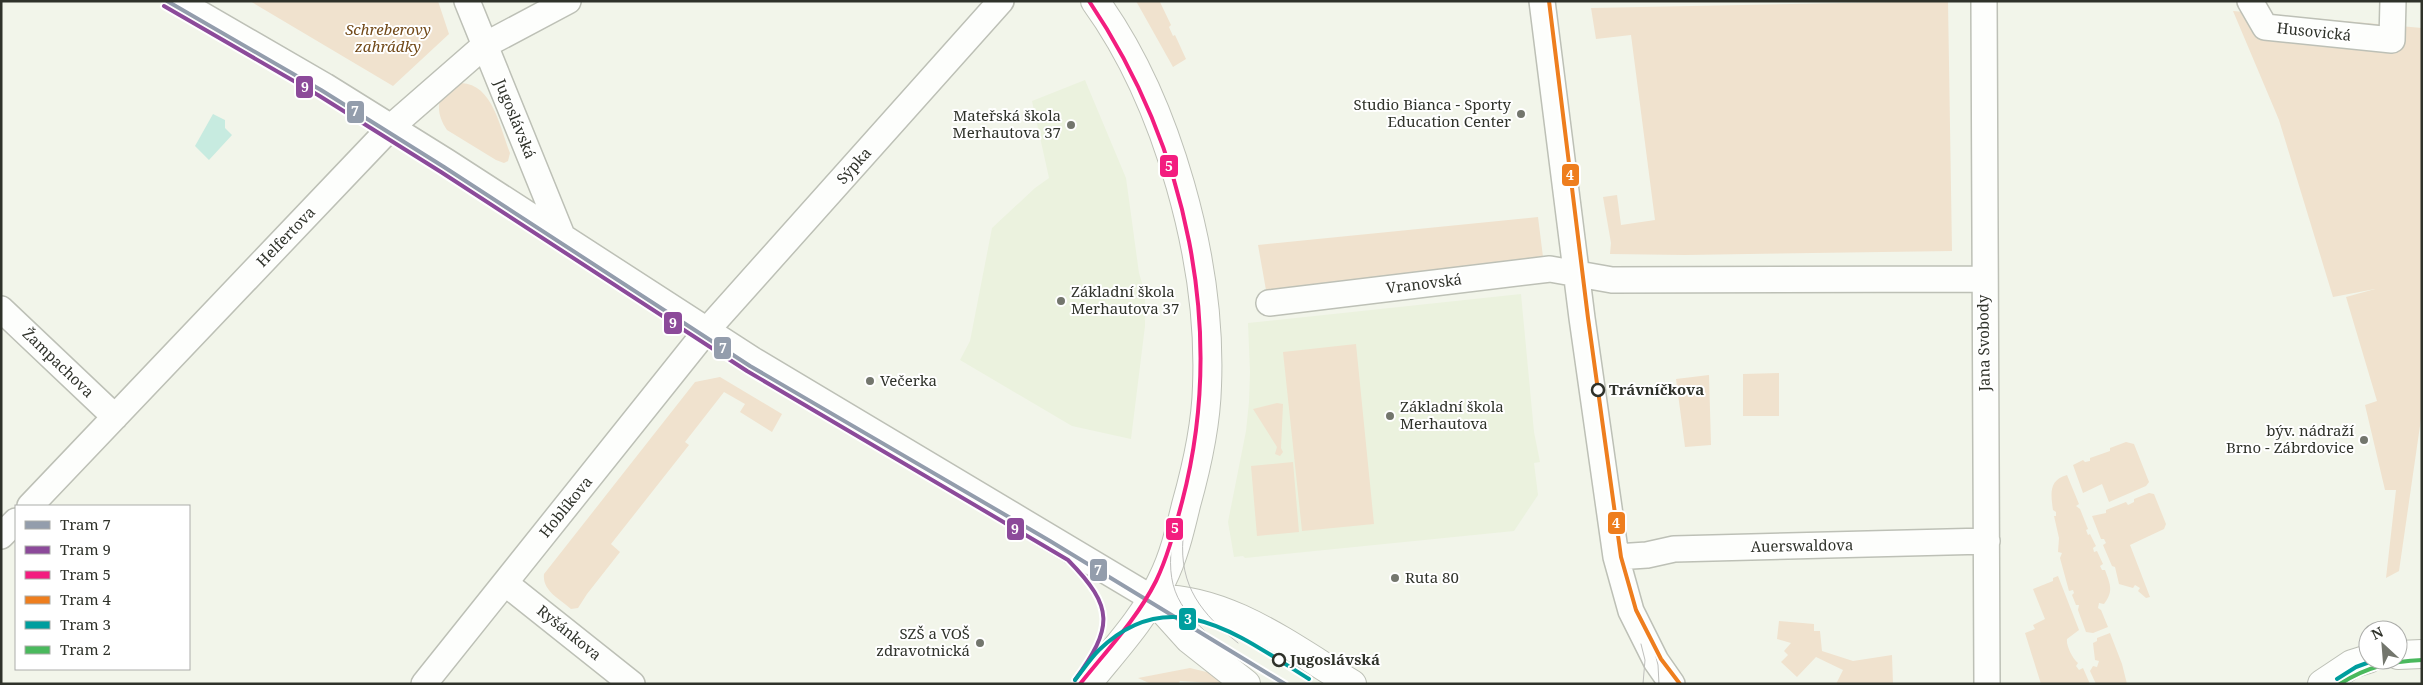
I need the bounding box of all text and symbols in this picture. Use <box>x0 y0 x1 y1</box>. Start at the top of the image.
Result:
street label: Husovická <box>2276 17 2352 45</box>
park label: Schreberovy zahrádky <box>345 19 431 56</box>
line badge: 9 <box>295 75 314 99</box>
street label: Jugoslávská <box>491 75 541 161</box>
text: 9 <box>301 77 309 96</box>
place label: Studio Bianca - Sporty Education Center <box>1354 94 1512 131</box>
line badge: 7 <box>346 100 365 124</box>
text: 7 <box>351 101 359 120</box>
place label: Mateřská škola Merhautova 37 <box>953 105 1061 142</box>
marker: Studio Bianca - Sporty Education Center <box>1515 108 1527 120</box>
marker: Mateřská škola Merhautova 37 <box>1065 119 1077 131</box>
street label: Sýpka <box>832 143 875 188</box>
line badge: 5 <box>1159 154 1179 178</box>
text: 5 <box>1165 156 1173 175</box>
line badge: 4 <box>1561 163 1580 187</box>
text: 4 <box>1566 165 1574 184</box>
street label: Helfertova <box>252 202 319 271</box>
street label: Vranovská <box>1385 268 1463 298</box>
place label: Základní škola Merhautova 37 <box>1071 281 1179 318</box>
street label: Jana Svobody <box>1972 294 1994 393</box>
marker: Základní škola Merhautova 37 <box>1055 295 1067 307</box>
line badge: 9 <box>663 311 683 335</box>
text: 9 <box>669 313 677 332</box>
street label: Žampachova <box>19 323 99 401</box>
line badge: 7 <box>713 336 732 360</box>
text: 7 <box>719 338 727 357</box>
place label: Večerka <box>880 370 937 390</box>
marker: Večerka <box>864 375 876 387</box>
place label: Trávníčkova <box>1609 379 1704 399</box>
marker: Trávníčkova <box>1591 383 1605 397</box>
place label: Základní škola Merhautova <box>1400 396 1504 433</box>
marker: Základní škola Merhautova <box>1384 410 1396 422</box>
place label: býv. nádraží Brno - Zábrdovice <box>2226 420 2354 457</box>
marker: býv. nádraží Brno - Zábrdovice <box>2358 434 2370 446</box>
street label: Hoblíkova <box>534 472 596 541</box>
legend <box>15 505 190 670</box>
line badge: 4 <box>1607 511 1626 535</box>
text: 4 <box>1612 513 1620 532</box>
text: Tram 7 <box>60 514 111 534</box>
line badge: 9 <box>1006 517 1025 541</box>
line badge: 5 <box>1165 517 1184 541</box>
text: 5 <box>1171 518 1179 537</box>
text: 9 <box>1011 519 1019 538</box>
street label: Auerswaldova <box>1750 534 1853 556</box>
text: Tram 9 <box>60 539 111 559</box>
line badge: 7 <box>1089 558 1108 582</box>
text: 7 <box>1094 560 1102 579</box>
text: Tram 5 <box>60 564 111 584</box>
place label: Ruta 80 <box>1405 567 1459 587</box>
marker: Ruta 80 <box>1389 572 1401 584</box>
text: Tram 4 <box>60 589 111 609</box>
street label: Ryšánkova <box>533 600 606 664</box>
line badge: 3 <box>1178 607 1197 631</box>
text: 3 <box>1184 609 1192 628</box>
text: Tram 3 <box>60 614 111 634</box>
north arrow <box>2358 620 2408 670</box>
text: N <box>2368 622 2386 644</box>
place label: SZŠ a VOŠ zdravotnická <box>876 623 970 660</box>
marker: SZŠ a VOŠ zdravotnická <box>974 637 986 649</box>
text: Tram 2 <box>60 639 111 659</box>
place label: Jugoslávská <box>1289 649 1380 669</box>
marker: Jugoslávská <box>1272 653 1286 667</box>

